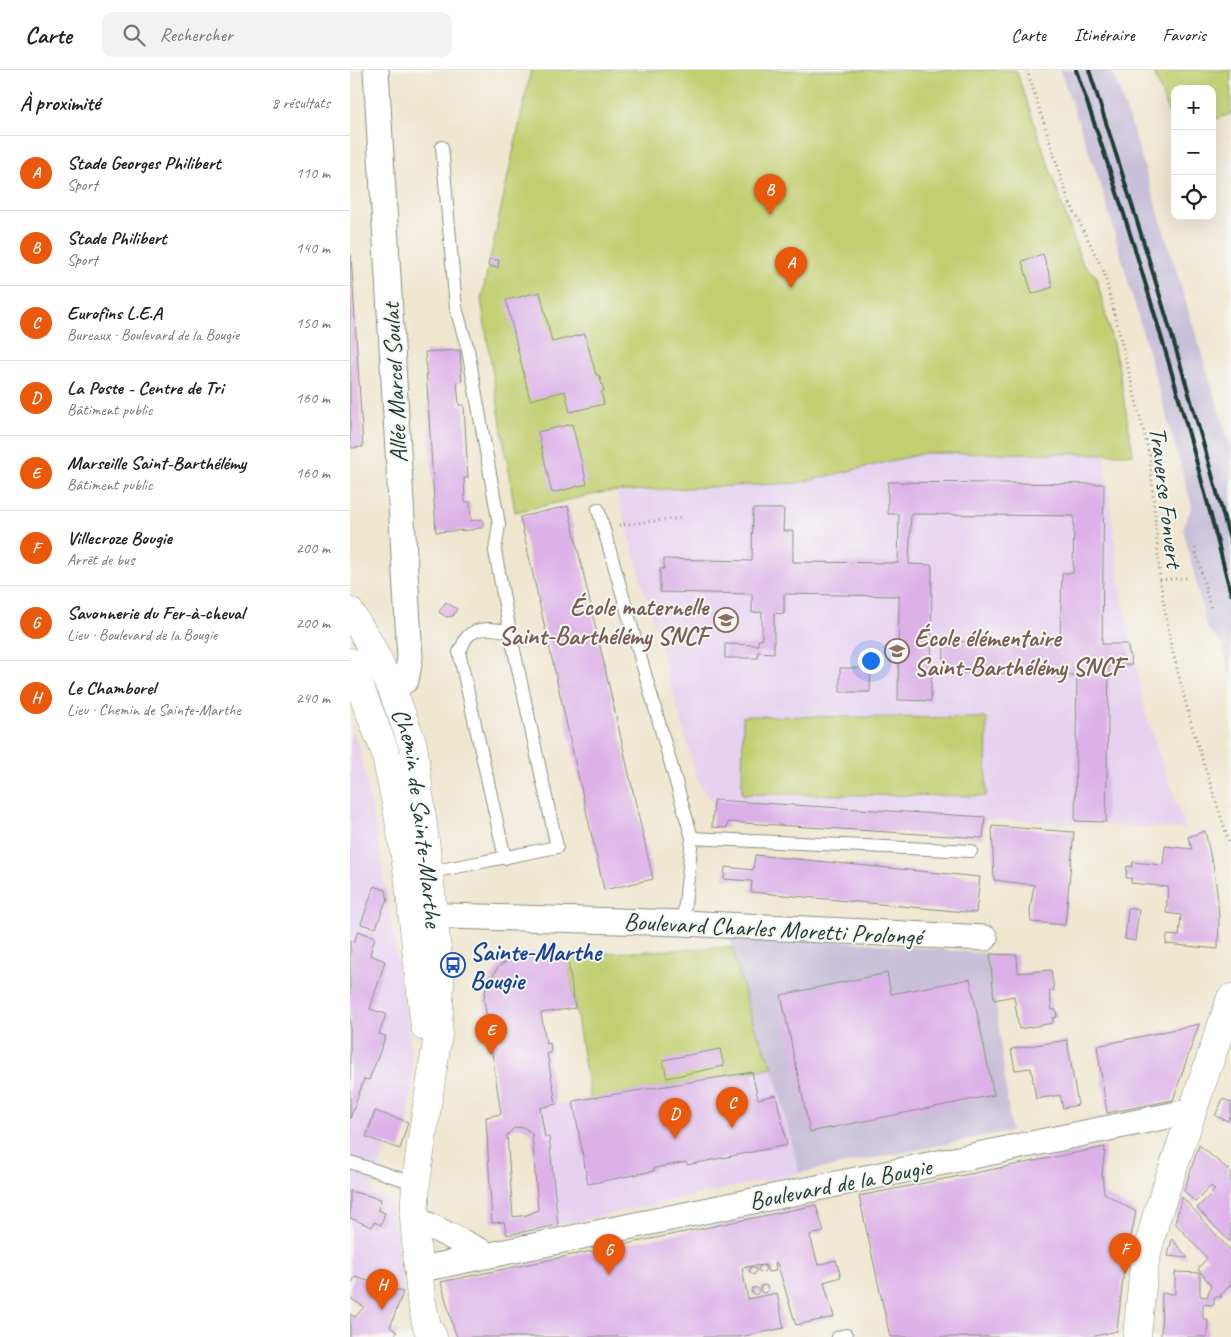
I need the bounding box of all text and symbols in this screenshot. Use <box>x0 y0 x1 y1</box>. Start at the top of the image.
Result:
search box <box>102 12 452 57</box>
text: Carte <box>25 20 72 50</box>
icon: search <box>120 21 148 49</box>
text: Rechercher <box>160 23 233 47</box>
text: Carte <box>1011 24 1046 46</box>
text: Itinéraire <box>1074 24 1135 46</box>
text: Favoris <box>1163 24 1206 46</box>
map controls <box>1171 85 1216 220</box>
button: + <box>1171 85 1216 130</box>
text: À proximité <box>20 90 100 116</box>
text: 8 résultats <box>271 93 330 113</box>
button: − <box>1171 130 1216 175</box>
text: Stade Georges Philibert <box>67 151 221 175</box>
text: A <box>32 163 40 183</box>
text: 110 m <box>296 163 330 183</box>
pin: B <box>754 174 786 215</box>
text: Sport <box>67 175 98 195</box>
button: locate <box>1171 175 1216 220</box>
text: Stade Philibert <box>67 226 167 250</box>
text: B <box>32 238 40 258</box>
text: 140 m <box>296 238 330 258</box>
pin: A <box>775 247 807 288</box>
text: Sport <box>67 250 98 270</box>
street label: Allée Marcel Soulat <box>375 299 415 464</box>
text: Eurofins L.E.A <box>67 301 162 325</box>
text: C <box>32 313 40 333</box>
text: 150 m <box>296 313 330 333</box>
text: Bureaux · Boulevard de la Bougie <box>67 325 239 345</box>
text: La Poste - Centre de Tri <box>67 376 223 400</box>
text: D <box>31 388 41 408</box>
text: 160 m <box>296 388 330 408</box>
text: Bâtiment public <box>67 400 152 420</box>
street label: Traverse Fonvert <box>1141 425 1191 572</box>
text: Marseille Saint-Barthélémy <box>67 451 246 475</box>
text: E <box>32 463 40 483</box>
text: 160 m <box>296 463 330 483</box>
text: Bâtiment public <box>67 475 152 495</box>
text: Villecroze Bougie <box>67 526 172 550</box>
text: F <box>32 538 40 558</box>
text: 200 m <box>296 538 330 558</box>
text: Arrêt de bus <box>67 550 134 570</box>
place label: École maternelle Saint-Barthélémy SNCF <box>499 591 713 652</box>
text: Savonnerie du Fer-à-cheval <box>67 601 244 625</box>
school or university icon: École maternelle Saint-Barthélémy SNCF <box>713 607 739 633</box>
text: G <box>32 613 40 633</box>
text: 200 m <box>296 613 330 633</box>
place label: École élémentaire Saint-Barthélémy SNCF <box>914 622 1129 683</box>
text: Lieu · Boulevard de la Bougie <box>67 625 217 645</box>
school or university icon: École élémentaire Saint-Barthélémy SNCF <box>884 638 910 664</box>
your location <box>858 648 884 674</box>
text: Le Chamborel <box>67 676 156 700</box>
text: H <box>31 688 41 708</box>
text: 240 m <box>296 688 330 708</box>
text: Lieu · Chemin de Sainte-Marthe <box>67 700 241 720</box>
street label: Chemin de Sainte-Marthe <box>384 704 450 931</box>
street label: Boulevard Charles Moretti Prolongé <box>623 905 927 953</box>
place label: Sainte-Marthe Bougie <box>470 936 603 997</box>
bus stop icon: Sainte-Marthe Bougie <box>440 952 466 978</box>
pin: E <box>475 1014 507 1055</box>
pin: C <box>716 1087 748 1128</box>
pin: D <box>659 1098 691 1139</box>
street label: Boulevard de la Bougie <box>746 1150 936 1217</box>
pin: F <box>1109 1233 1141 1274</box>
pin: G <box>593 1234 625 1275</box>
pin: H <box>366 1269 398 1310</box>

